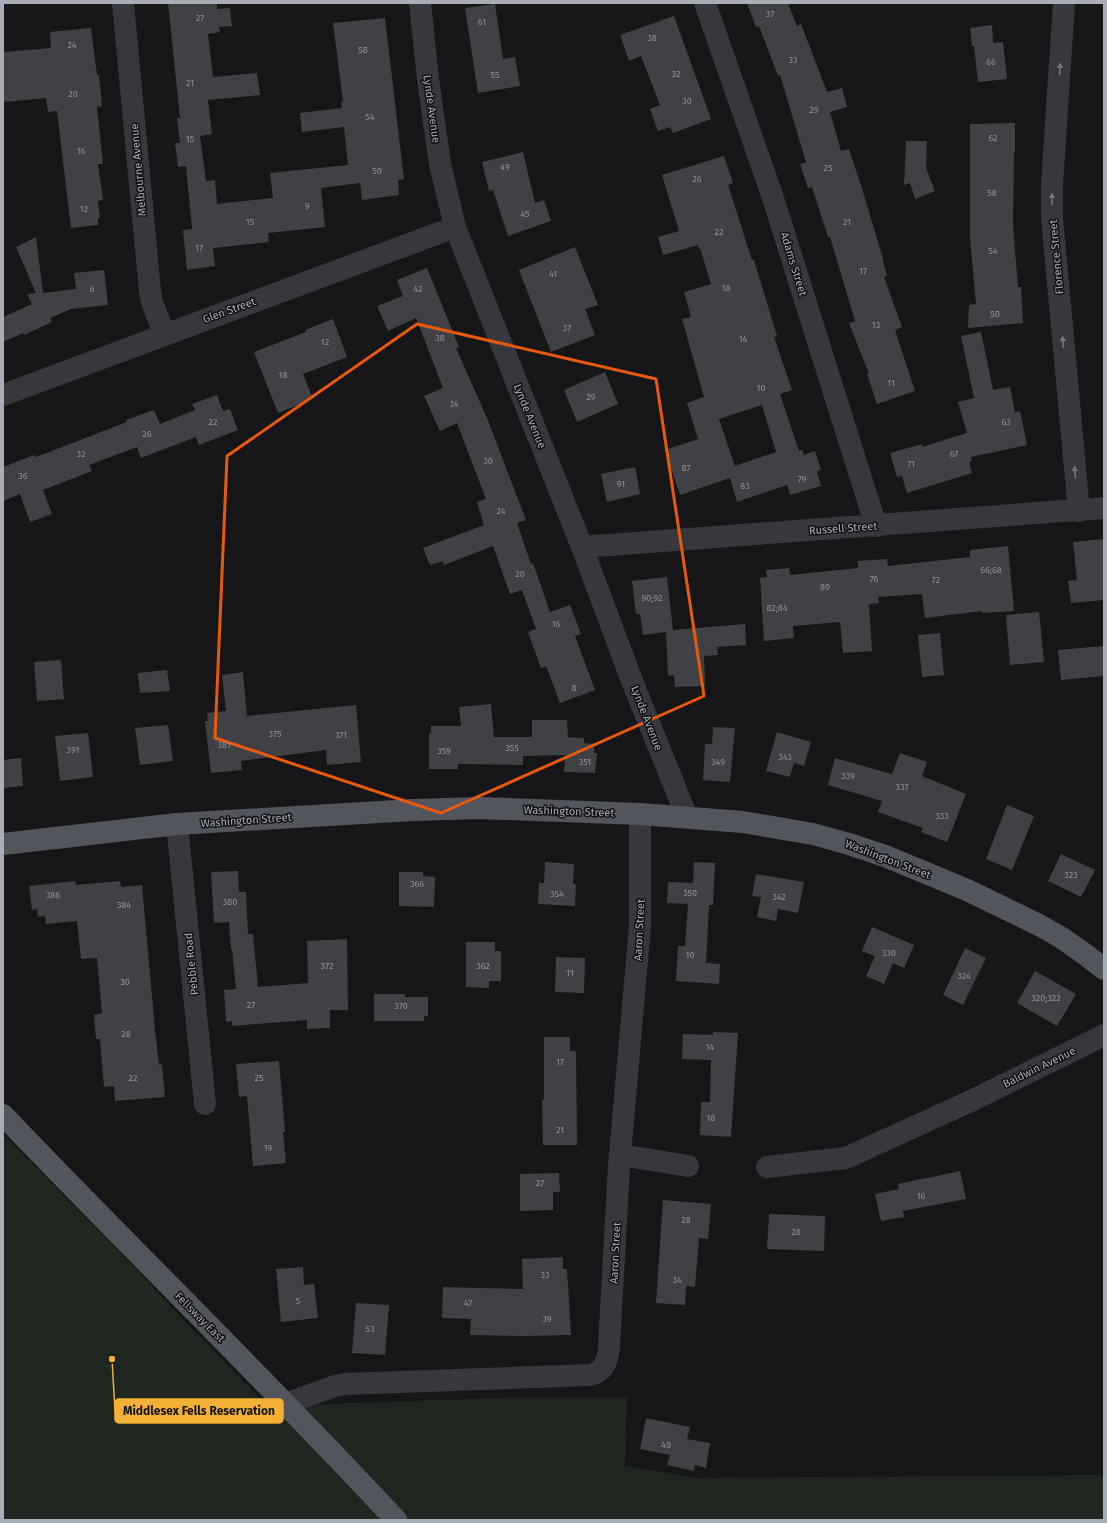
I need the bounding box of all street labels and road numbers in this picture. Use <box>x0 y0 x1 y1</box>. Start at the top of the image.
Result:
street label: Lynde Avenue <box>420 74 443 144</box>
street label: Melbourne Avenue <box>128 123 149 217</box>
street label: Florence Street <box>1047 219 1066 295</box>
street label: Adams Street <box>778 231 809 298</box>
street label: Glen Street <box>201 295 257 326</box>
street label: Lynde Avenue <box>511 382 548 450</box>
street label: Russell Street <box>808 520 878 537</box>
street label: Lynde Avenue <box>628 684 665 753</box>
street label: Washington Street <box>523 803 615 820</box>
street label: Washington Street <box>200 811 292 830</box>
street label: Washington Street <box>843 837 933 882</box>
street label: Aaron Street <box>631 899 648 961</box>
street label: Pebble Road <box>182 932 201 996</box>
street label: Baldwin Avenue <box>1001 1044 1078 1091</box>
street label: Aaron Street <box>607 1222 624 1284</box>
street label: Fellsway East <box>172 1290 227 1345</box>

